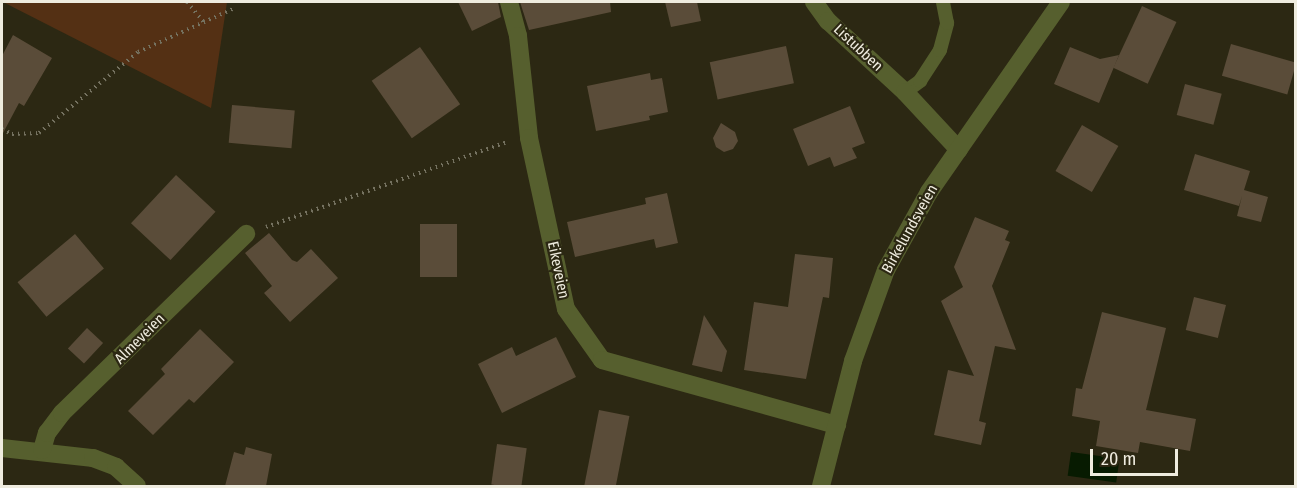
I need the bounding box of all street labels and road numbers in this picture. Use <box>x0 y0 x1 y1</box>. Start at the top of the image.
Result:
street label: Listubben <box>830 21 886 75</box>
street label: Birkelundsveien <box>878 182 942 276</box>
street label: Eikeveien <box>543 240 573 300</box>
street label: Almeveien <box>111 310 169 368</box>

